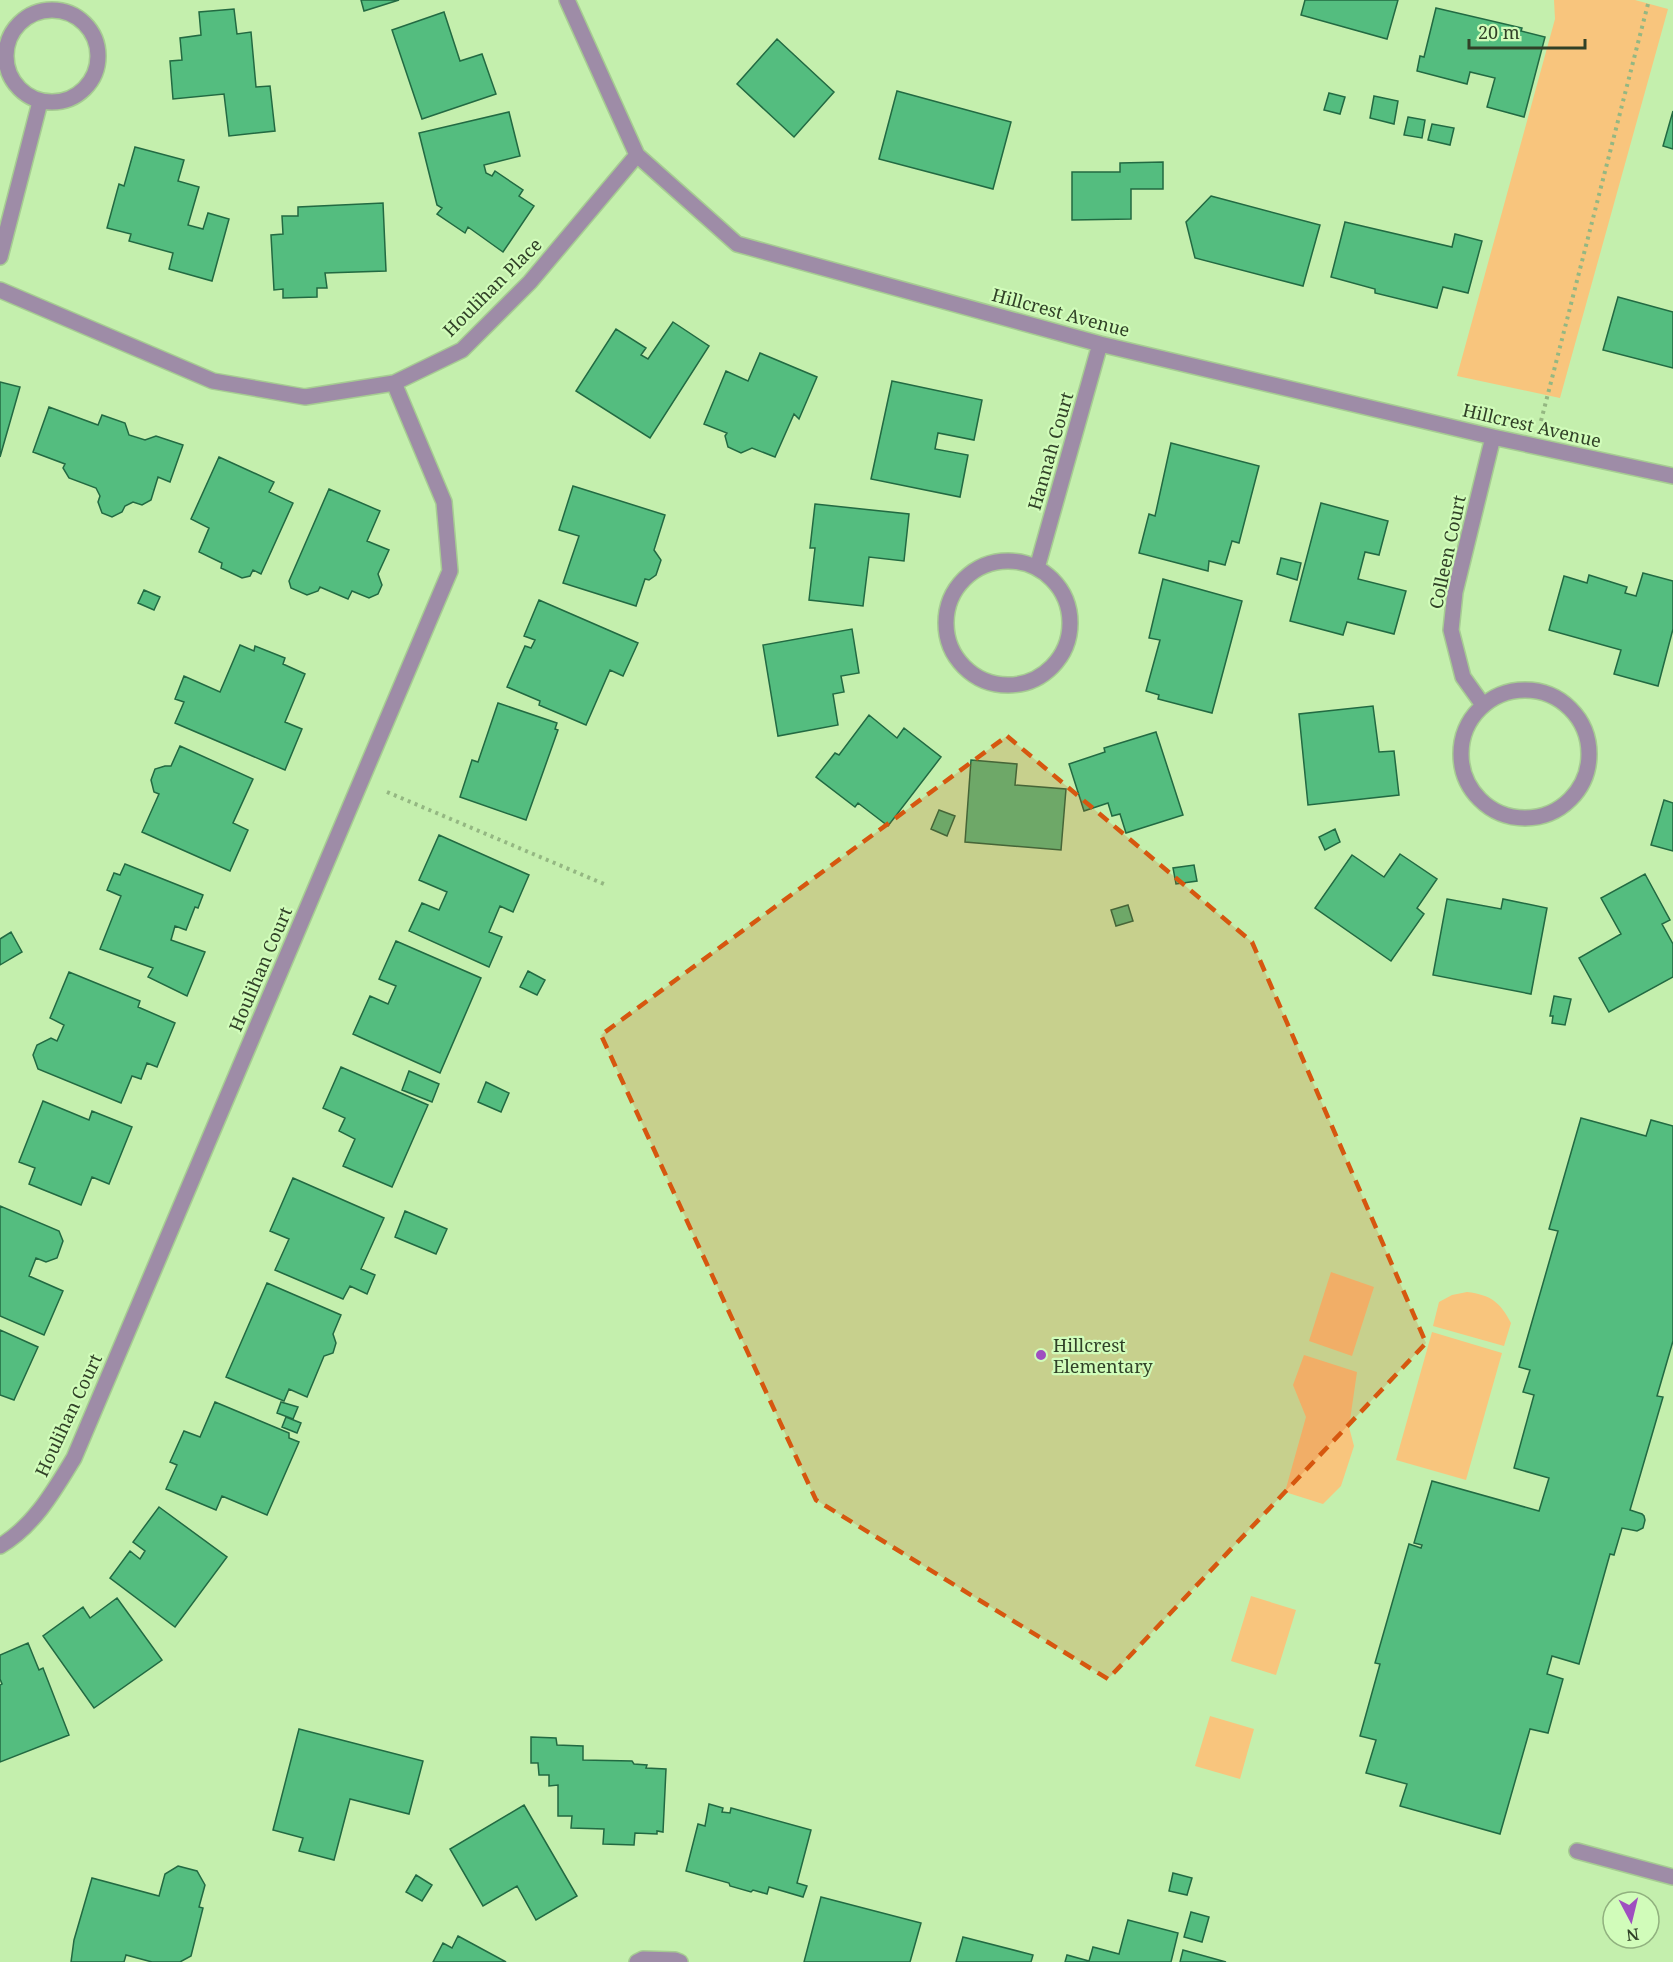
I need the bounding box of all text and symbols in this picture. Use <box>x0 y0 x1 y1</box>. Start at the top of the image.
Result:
scale bar <box>1469 12 1584 50</box>
text: 20 m <box>1478 20 1520 44</box>
street label: Houlihan Place <box>437 232 547 342</box>
street label: Hillcrest Avenue <box>989 282 1133 342</box>
street label: Hannah Court <box>1022 389 1078 513</box>
street label: Hillcrest Avenue <box>1460 397 1604 453</box>
street label: Colleen Court <box>1423 493 1471 611</box>
street label: Houlihan Court <box>223 903 297 1035</box>
place label: Hillcrest Elementary <box>1053 1333 1154 1378</box>
marker: Hillcrest Elementary <box>1034 1348 1048 1362</box>
street label: Houlihan Court <box>29 1350 107 1480</box>
north arrow <box>1601 1890 1661 1950</box>
text: N <box>1625 1923 1640 1947</box>

